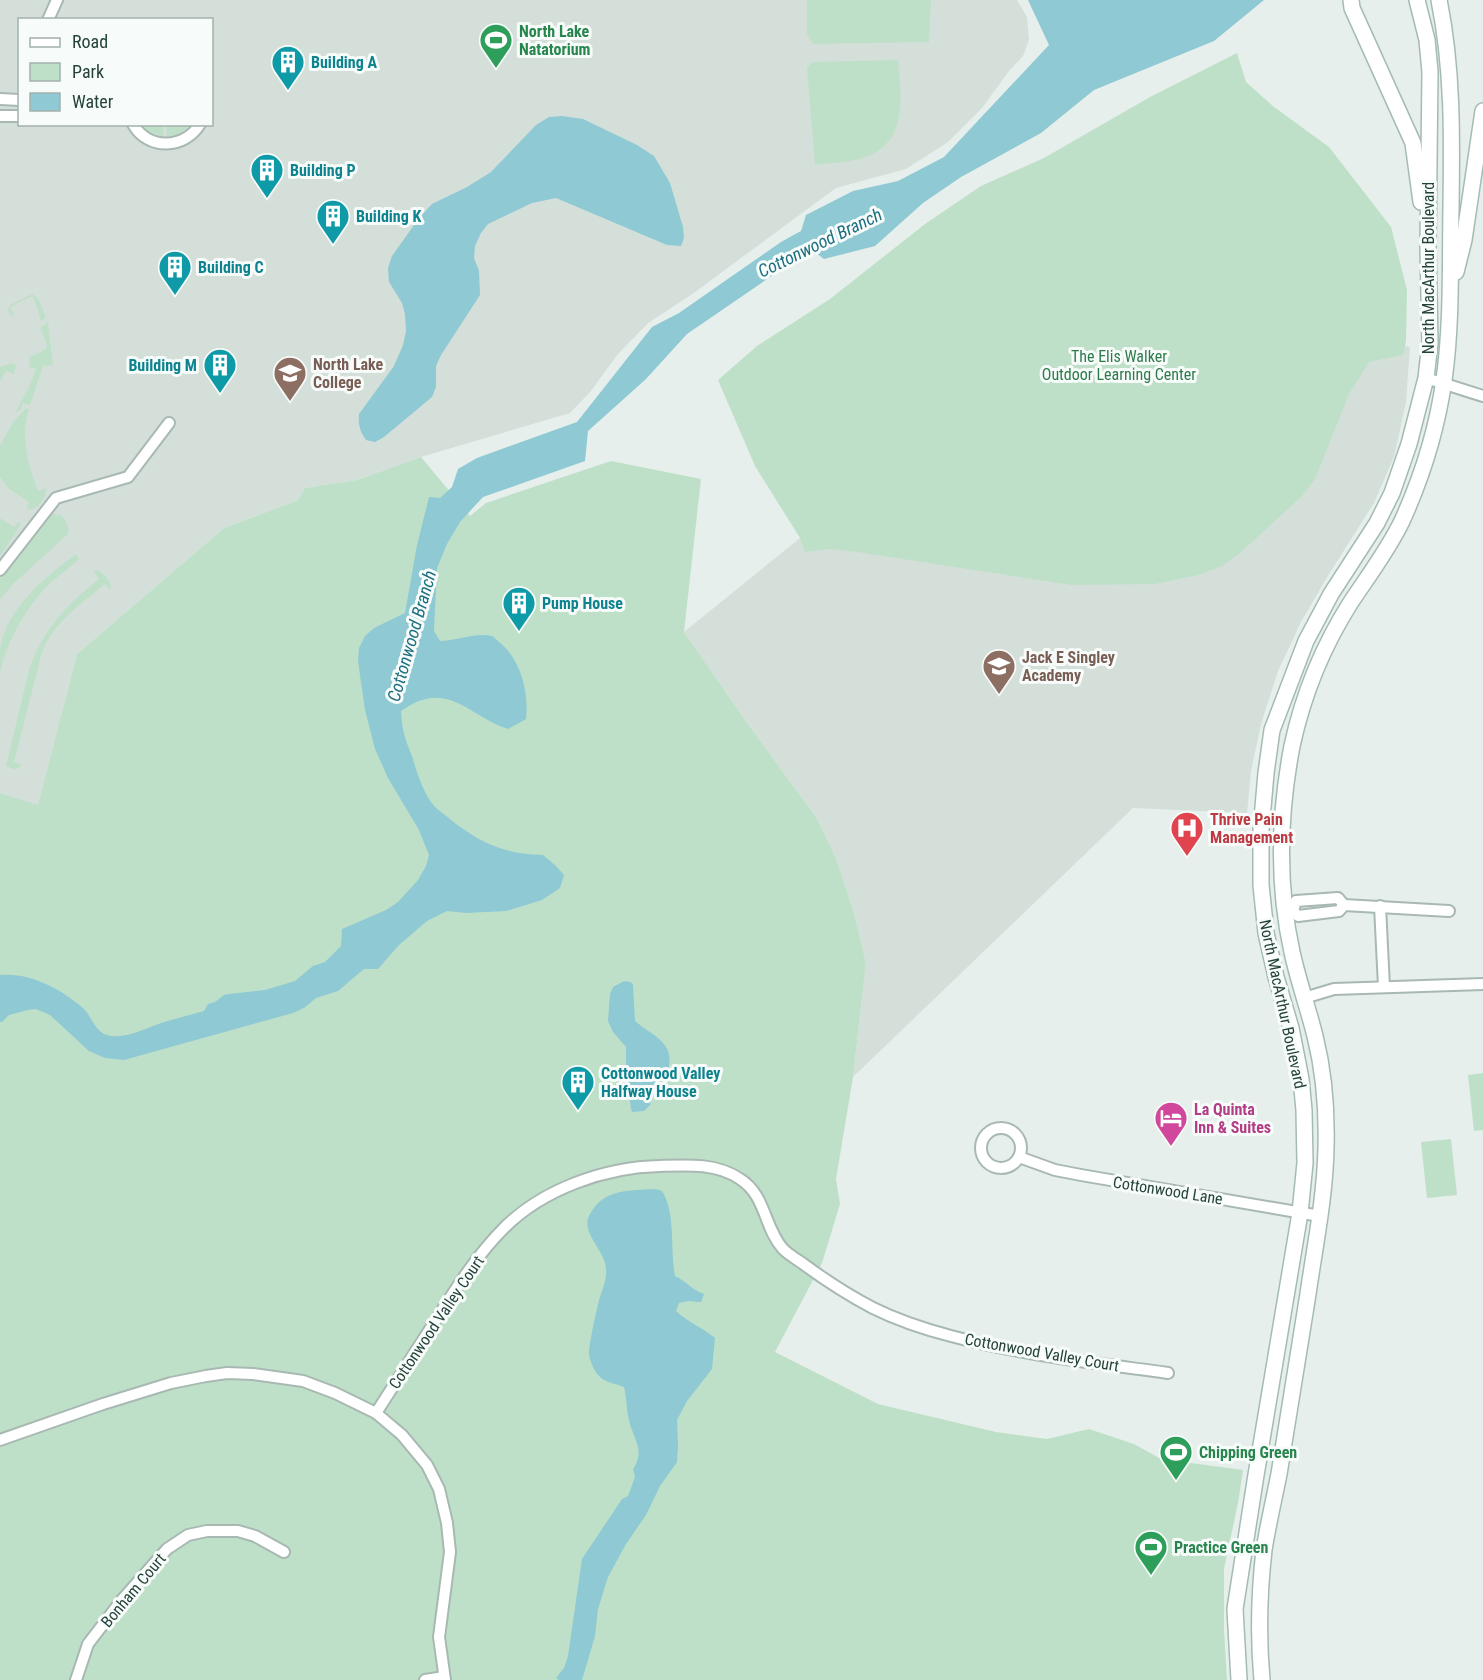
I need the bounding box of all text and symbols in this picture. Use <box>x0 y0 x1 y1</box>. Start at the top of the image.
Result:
legend <box>18 18 213 126</box>
sports icon: North Lake Natatorium <box>478 22 514 69</box>
place label: North Lake Natatorium <box>519 22 591 59</box>
text: Road <box>72 31 108 52</box>
building icon: Building A <box>270 44 306 91</box>
place label: Building A <box>311 53 377 72</box>
text: Park <box>72 61 104 82</box>
text: Water <box>72 91 114 112</box>
building icon: Building P <box>249 152 285 199</box>
place label: Building P <box>290 161 356 180</box>
street label: North MacArthur Boulevard <box>1419 182 1438 354</box>
building icon: Building K <box>315 198 351 245</box>
water label: Cottonwood Branch <box>754 203 885 282</box>
place label: Building K <box>356 207 421 226</box>
building icon: Building C <box>157 249 193 296</box>
place label: Building C <box>198 258 264 277</box>
building icon: Building M <box>202 347 238 394</box>
park label: The Elis Walker Outdoor Learning Center <box>1042 347 1196 384</box>
school or university icon: North Lake College <box>272 355 308 402</box>
place label: North Lake College <box>313 355 384 392</box>
place label: Building M <box>128 356 197 375</box>
water label: Cottonwood Branch <box>383 568 440 704</box>
building icon: Pump House <box>501 585 537 632</box>
place label: Pump House <box>542 594 623 613</box>
school or university icon: Jack E Singley Academy <box>981 648 1017 695</box>
place label: Jack E Singley Academy <box>1022 648 1115 685</box>
hospital icon: Thrive Pain Management <box>1169 810 1205 857</box>
place label: Thrive Pain Management <box>1210 810 1293 847</box>
street label: North MacArthur Boulevard <box>1255 918 1310 1090</box>
building icon: Cottonwood Valley Halfway House <box>560 1064 596 1111</box>
place label: Cottonwood Valley Halfway House <box>601 1064 720 1101</box>
hotel icon: La Quinta Inn & Suites <box>1153 1100 1189 1147</box>
place label: La Quinta Inn & Suites <box>1194 1100 1271 1137</box>
street label: Cottonwood Lane <box>1112 1172 1224 1209</box>
street label: Cottonwood Valley Court <box>385 1252 488 1392</box>
street label: Cottonwood Valley Court <box>963 1330 1121 1375</box>
sports icon: Chipping Green <box>1158 1434 1194 1481</box>
place label: Chipping Green <box>1199 1443 1297 1462</box>
sports icon: Practice Green <box>1133 1529 1169 1576</box>
place label: Practice Green <box>1174 1538 1269 1557</box>
street label: Bonham Court <box>97 1549 170 1631</box>

